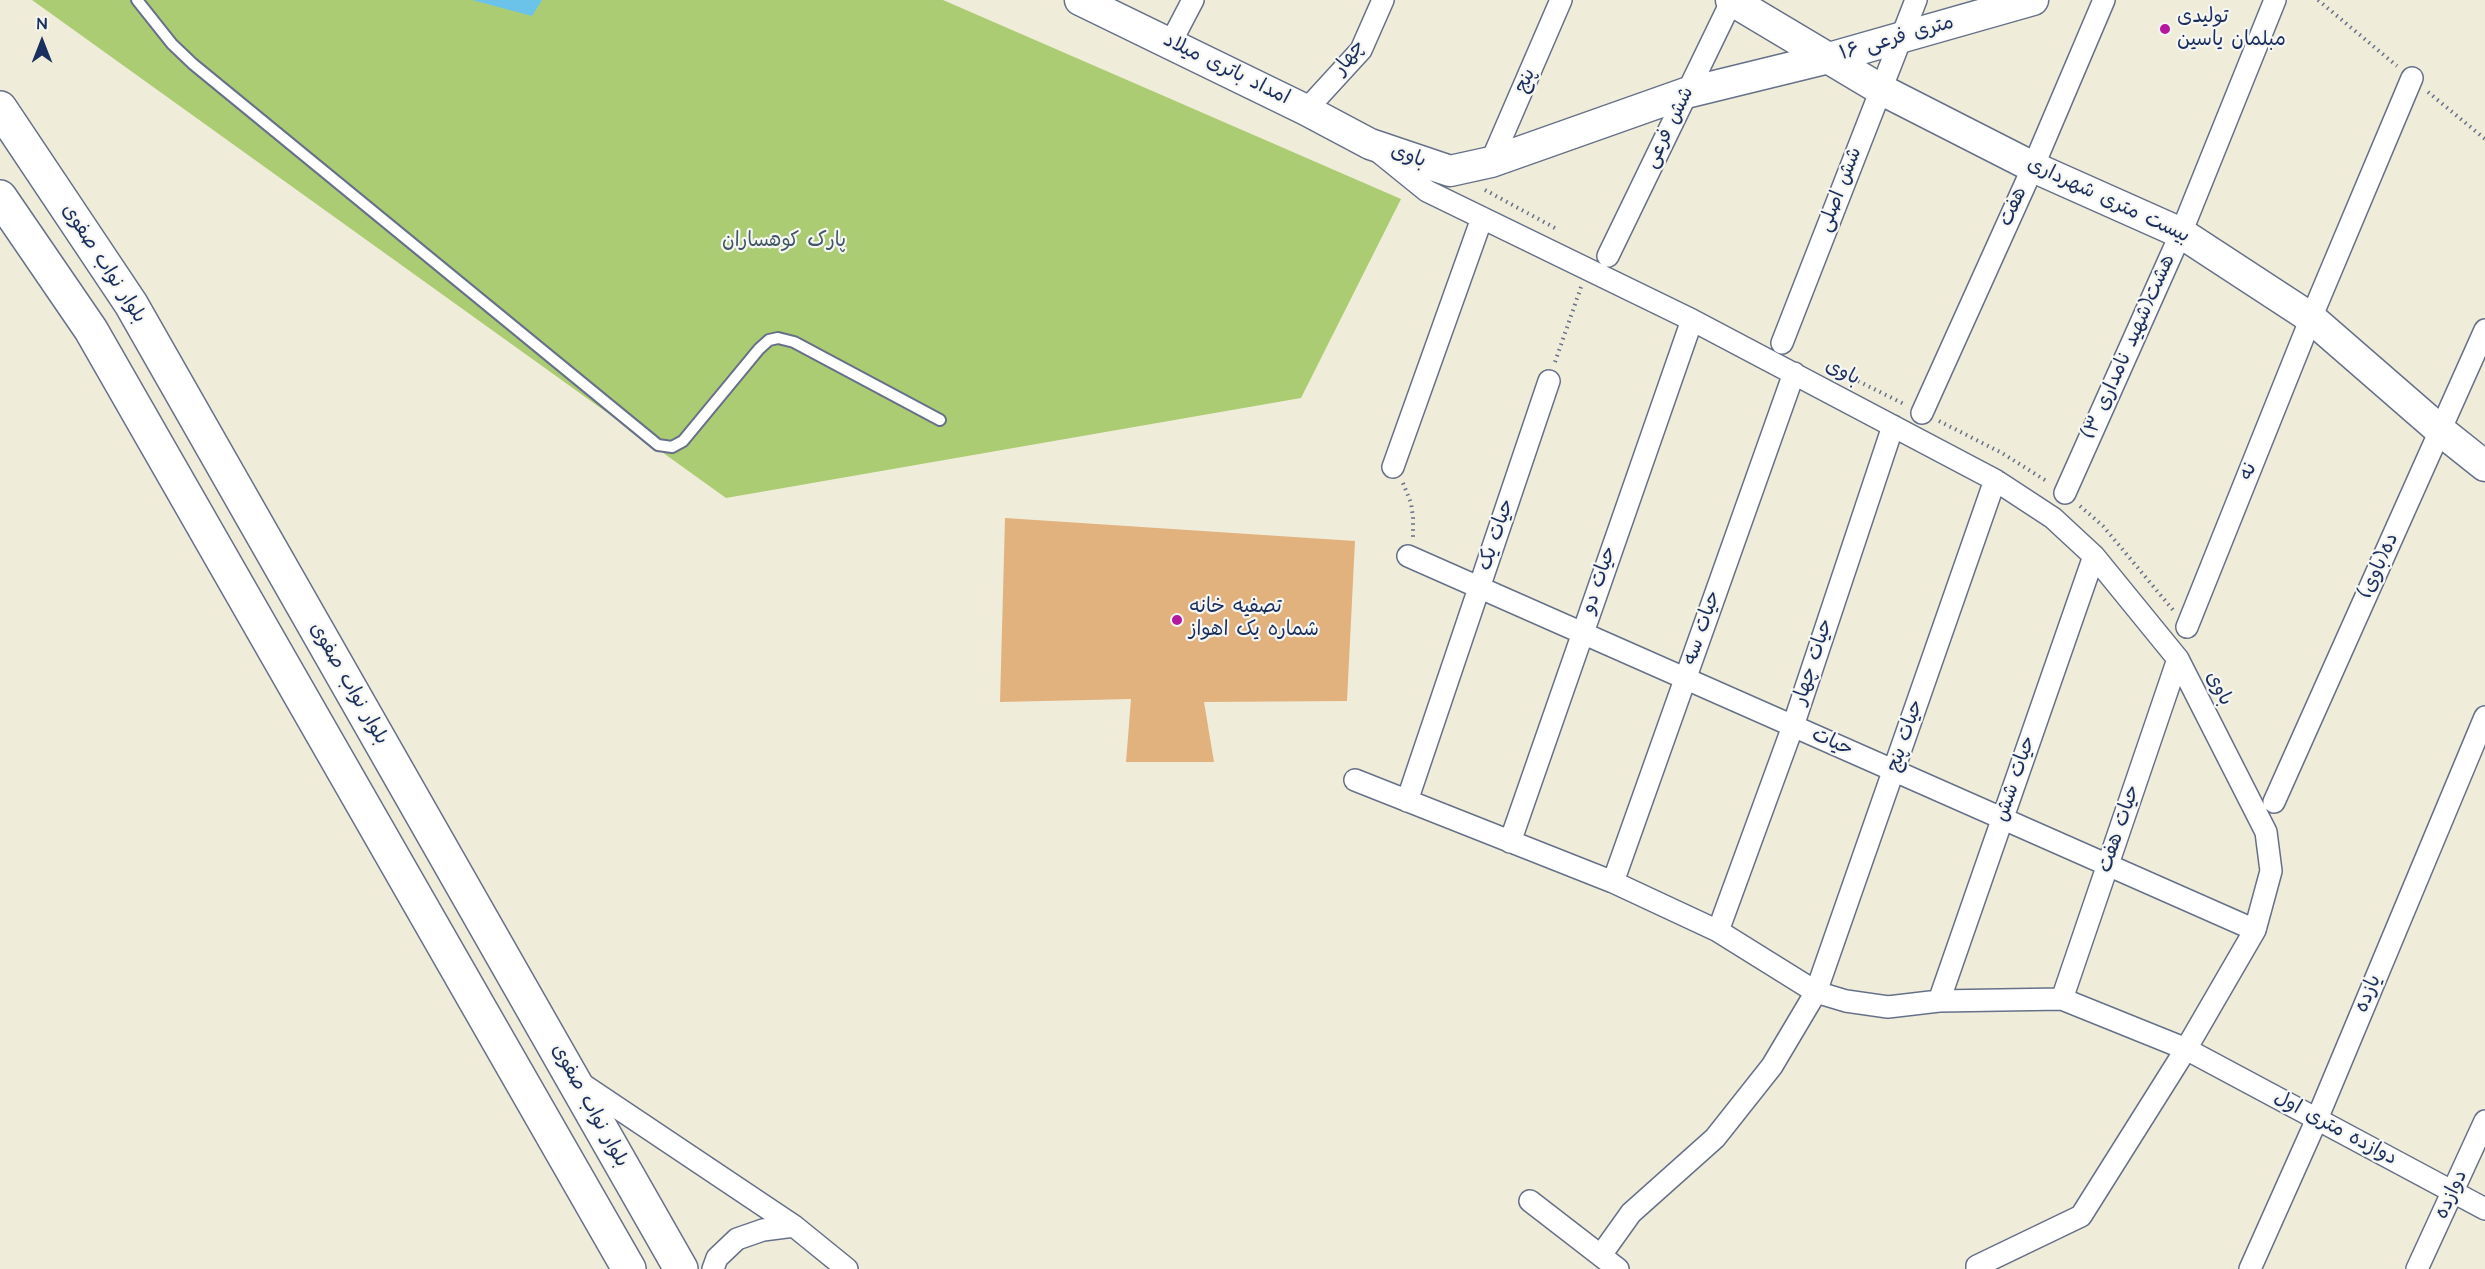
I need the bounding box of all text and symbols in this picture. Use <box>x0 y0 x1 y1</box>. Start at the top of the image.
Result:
place label: تولیدی مبلمان یاسین <box>2177 6 2286 53</box>
street label: ۱۶ متری فرعی <box>1837 11 1957 67</box>
north arrow <box>12 12 72 72</box>
text: N <box>37 13 47 35</box>
marker: تولیدی مبلمان یاسین <box>2158 22 2172 36</box>
street label: امداد باتری میلاد <box>1159 29 1293 111</box>
street label: چهار <box>1329 36 1371 80</box>
street label: پنج <box>1510 65 1542 97</box>
street label: شش فرعی <box>1640 83 1700 173</box>
street label: باوی <box>1387 140 1429 174</box>
street label: شش اصلی <box>1814 144 1868 236</box>
street label: بیست متری شهرداری <box>2023 153 2193 249</box>
street label: هفت <box>1995 184 2033 230</box>
street label: بلوار نواب صفوی <box>56 200 150 328</box>
park label: پارک کوهساران <box>722 230 846 254</box>
street label: هشت(شهید نامداری ۳) <box>2079 251 2181 443</box>
street label: باوی <box>1821 354 1863 392</box>
street label: نه <box>2235 460 2263 484</box>
street label: حیات یک <box>1474 496 1520 574</box>
street label: ده(باوی) <box>2355 530 2405 602</box>
street label: حیات دو <box>1577 543 1623 617</box>
street label: حیات سه <box>1679 588 1727 668</box>
place label: تصفیه خانه شماره یک اهواز <box>1189 596 1319 643</box>
marker: تصفیه خانه شماره یک اهواز <box>1170 613 1184 627</box>
street label: حیات چهار <box>1789 616 1839 708</box>
street label: بلوار نواب صفوی <box>303 619 393 749</box>
street label: باوی <box>2199 668 2237 710</box>
street label: حیات پنج <box>1882 697 1930 775</box>
street label: حیات <box>1808 723 1856 763</box>
street label: حیات شش <box>1990 733 2042 825</box>
street label: حیات هفت <box>2094 782 2146 876</box>
street label: یازده <box>2350 972 2388 1016</box>
street label: بلوار نواب صفوی <box>545 1040 633 1172</box>
street label: دوازده متری اول <box>2269 1086 2401 1172</box>
street label: دوازده <box>2430 1167 2474 1223</box>

